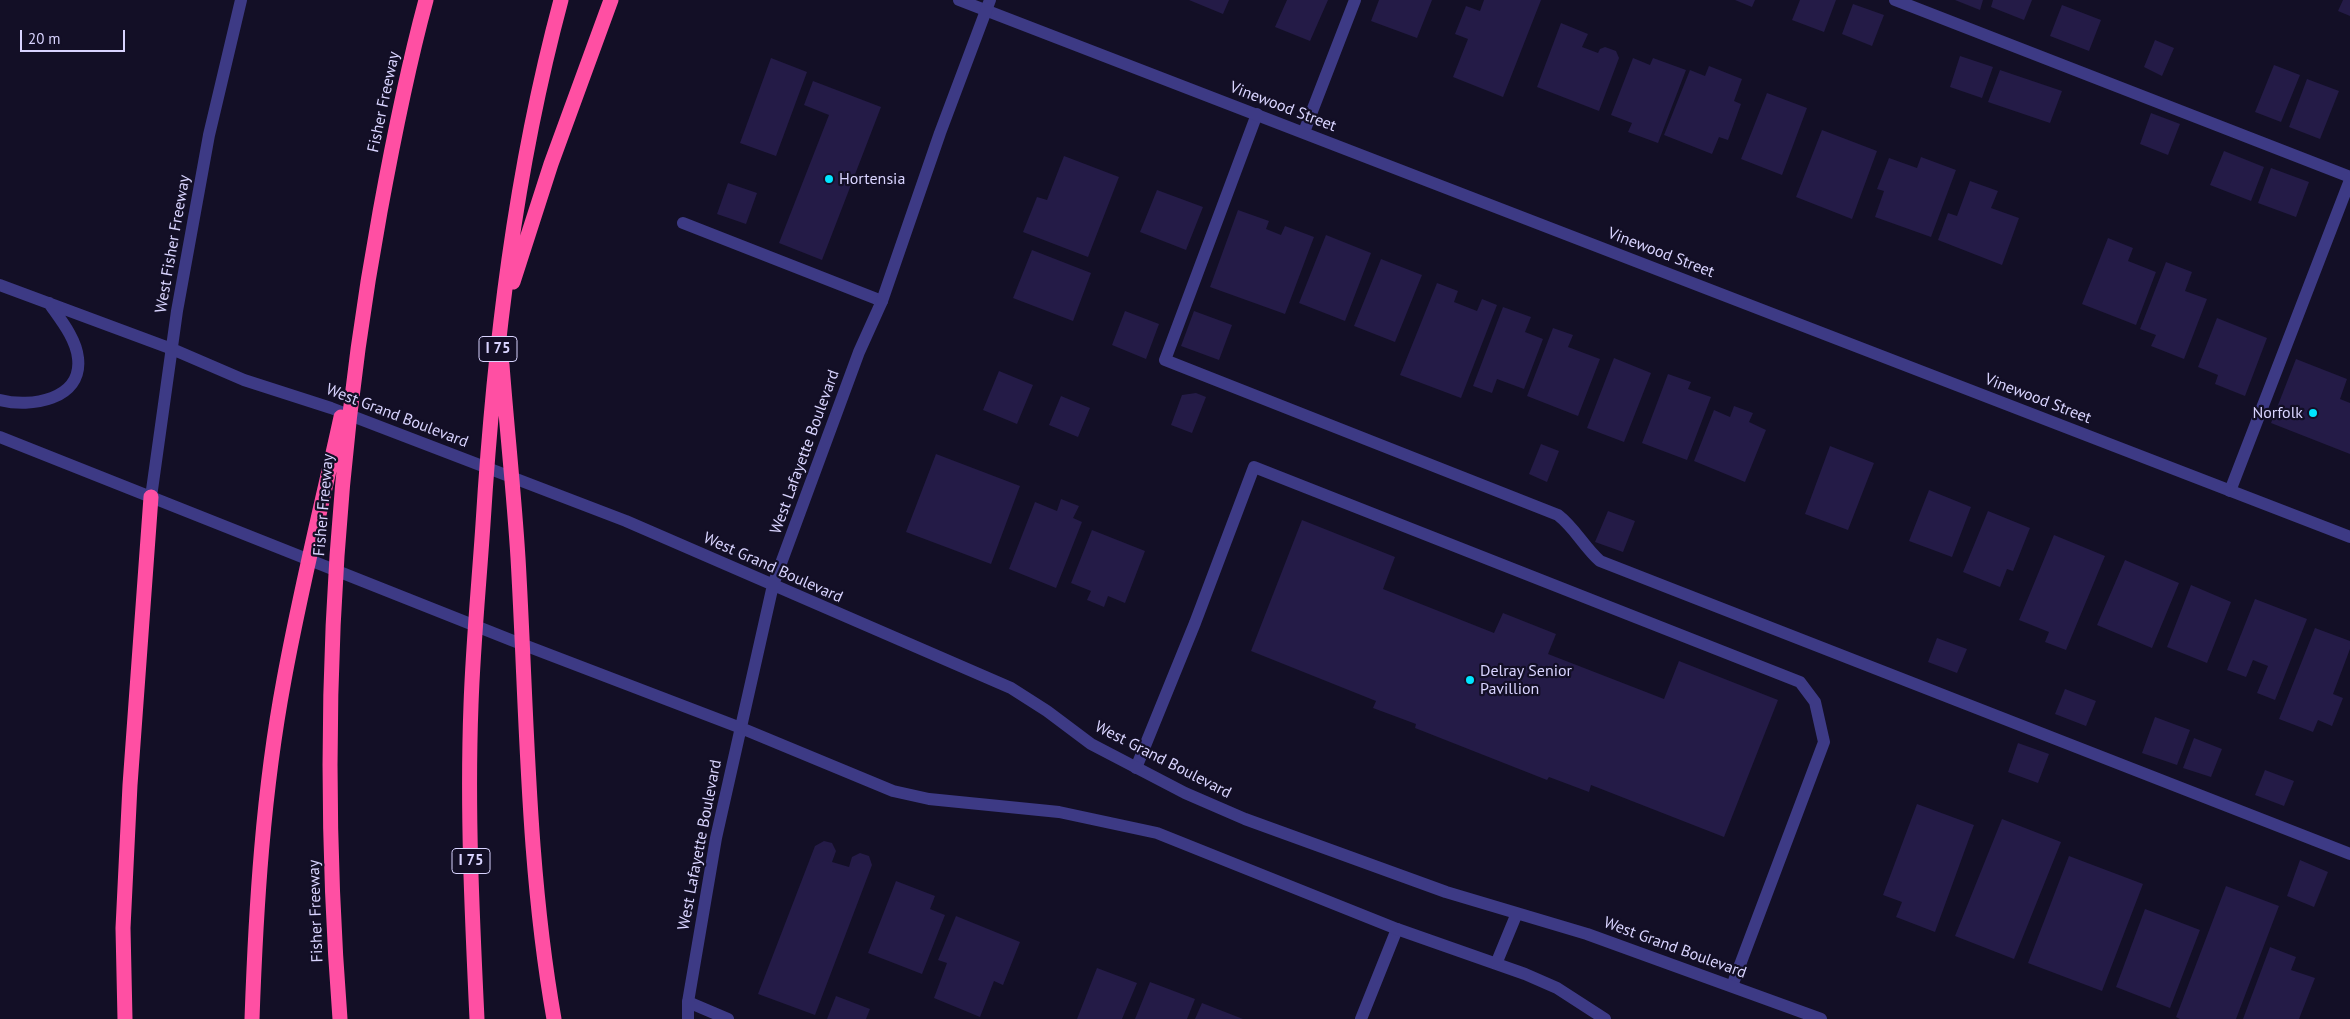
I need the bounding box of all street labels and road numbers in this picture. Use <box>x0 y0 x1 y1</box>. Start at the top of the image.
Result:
street label: Fisher Freeway <box>364 50 404 154</box>
street label: Vinewood Street <box>1227 78 1339 136</box>
street label: West Fisher Freeway <box>151 173 195 315</box>
street label: Vinewood Street <box>1605 224 1717 282</box>
road number: I 75 <box>479 336 517 362</box>
street label: West Lafayette Boulevard <box>766 367 844 537</box>
street label: Vinewood Street <box>1982 370 2094 428</box>
street label: West Grand Boulevard <box>323 380 471 452</box>
street label: Fisher Freeway <box>310 453 338 557</box>
street label: West Grand Boulevard <box>700 529 846 607</box>
street label: West Grand Boulevard <box>1092 717 1234 803</box>
street label: West Lafayette Boulevard <box>674 758 726 932</box>
road number: I 75 <box>452 848 490 874</box>
street label: Fisher Freeway <box>305 859 327 963</box>
street label: West Grand Boulevard <box>1601 913 1749 983</box>

